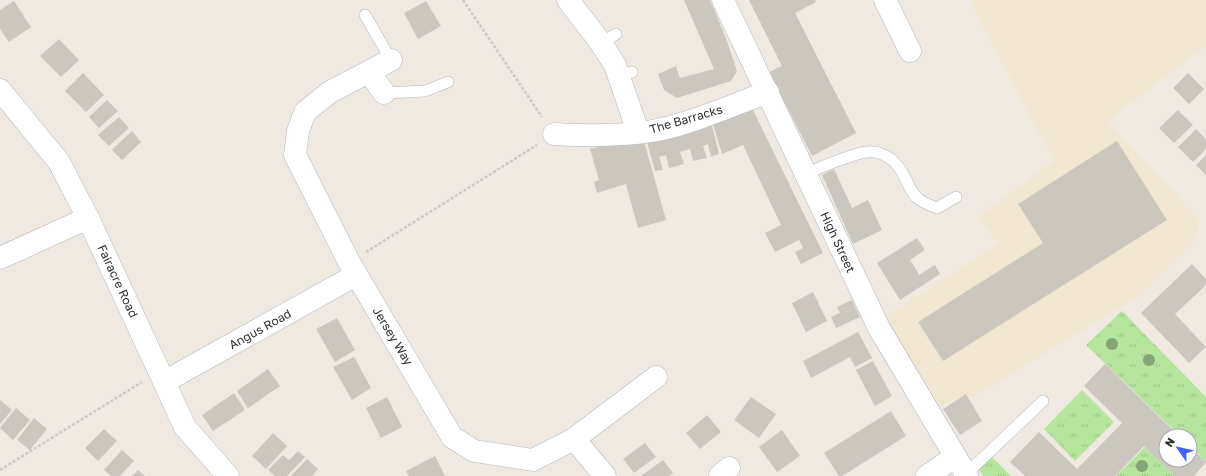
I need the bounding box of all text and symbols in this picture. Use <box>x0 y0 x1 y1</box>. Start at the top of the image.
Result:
street label: The Barracks <box>648 101 724 137</box>
street label: High Street <box>817 209 859 275</box>
street label: Fairacre Road <box>95 242 141 320</box>
street label: Jersey Way <box>370 304 416 368</box>
street label: Angus Road <box>226 306 294 352</box>
north arrow <box>1158 428 1198 468</box>
text: N <box>1162 435 1177 449</box>

